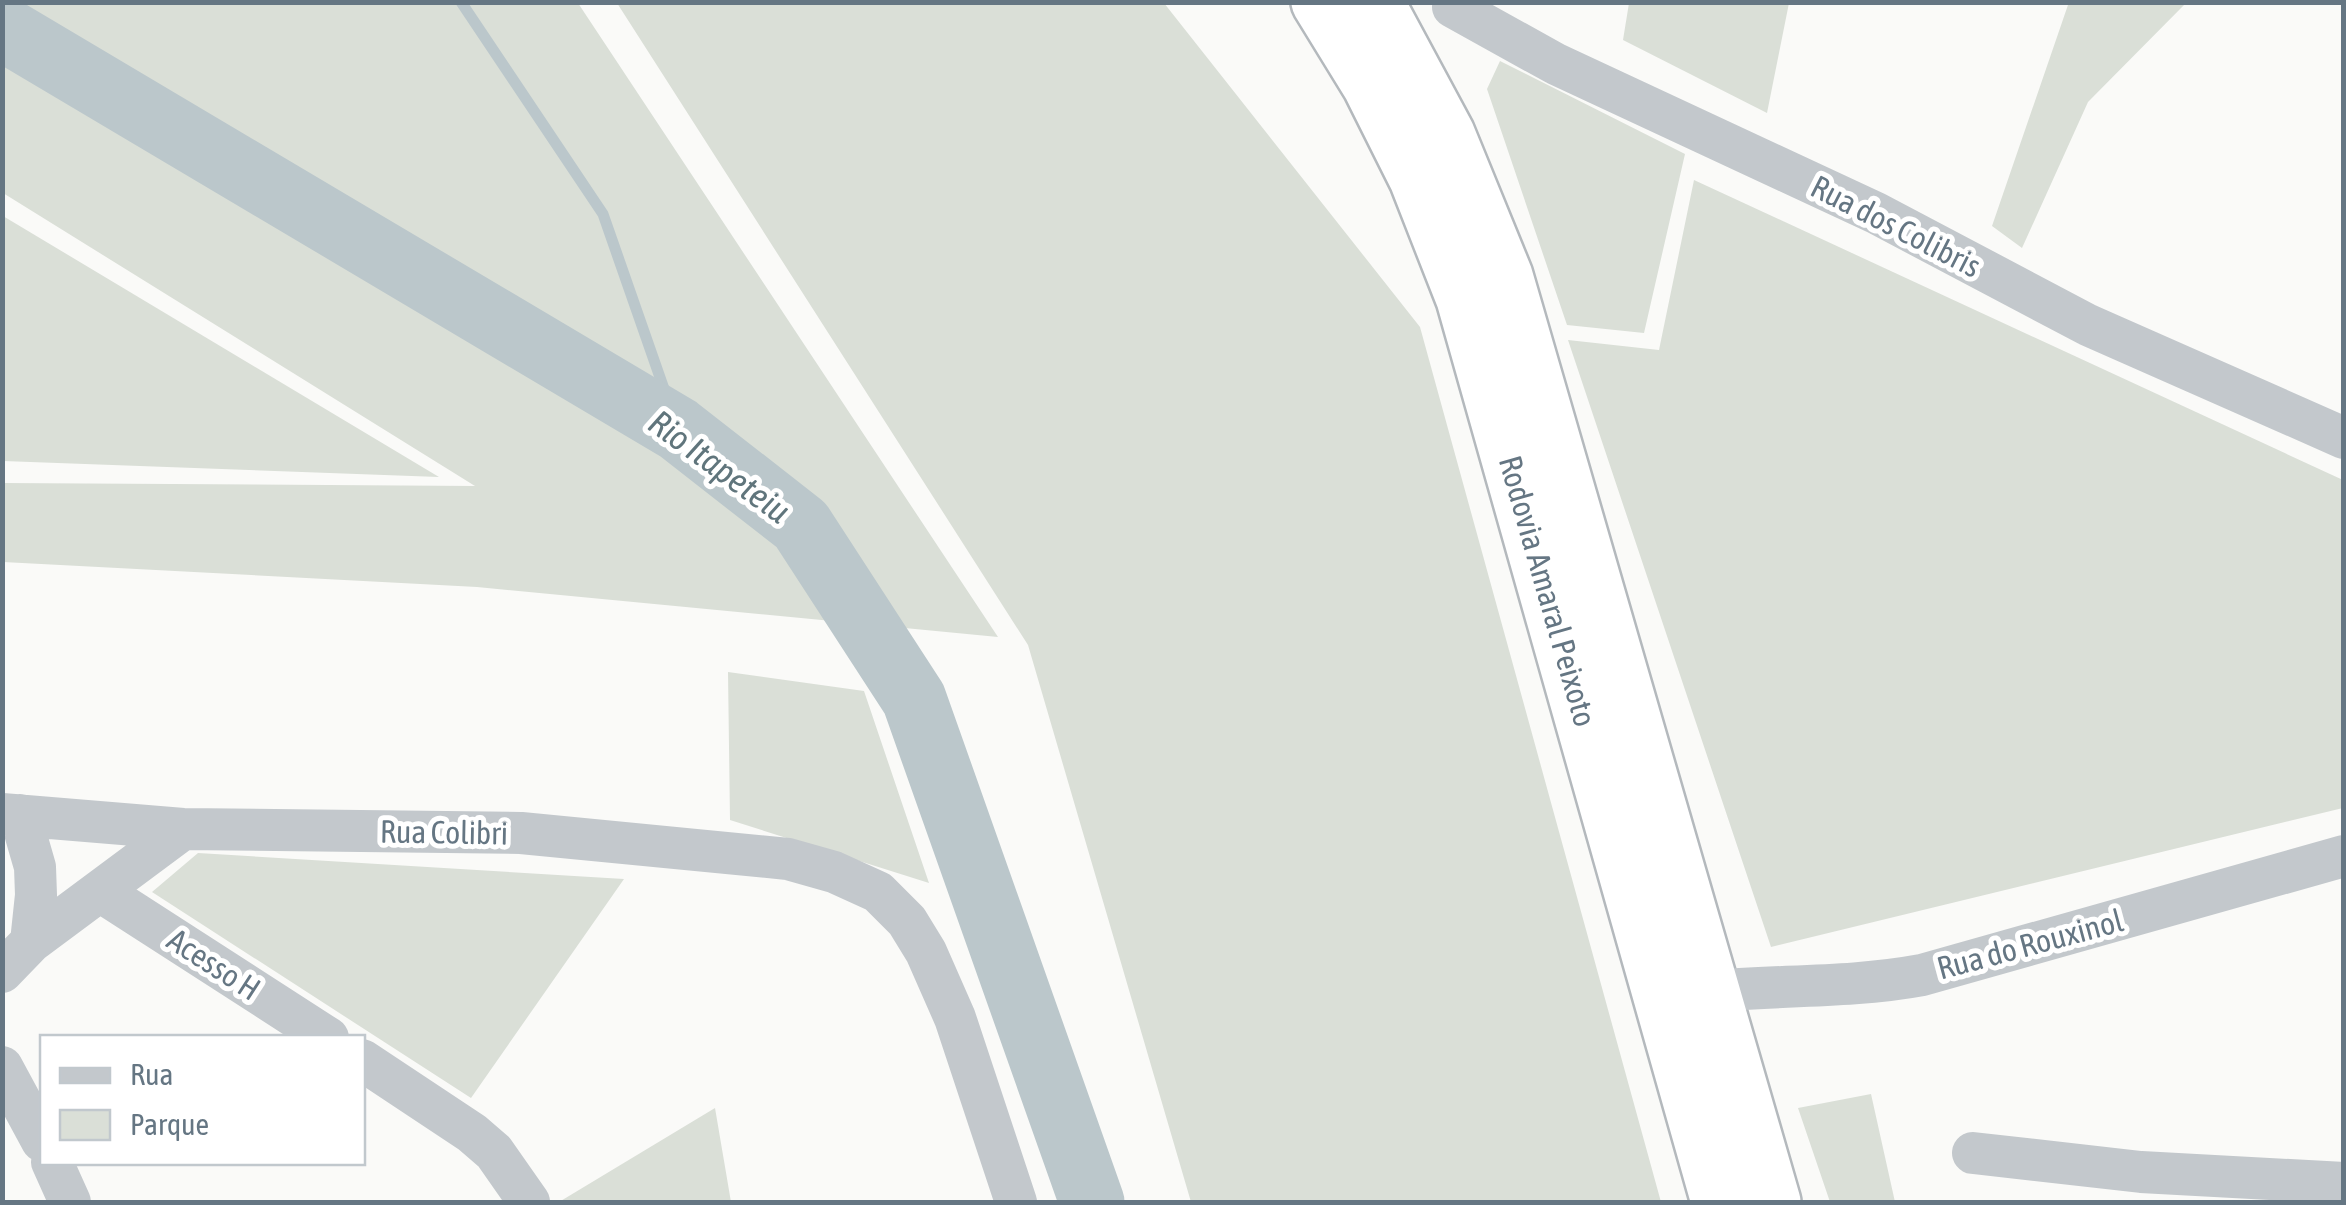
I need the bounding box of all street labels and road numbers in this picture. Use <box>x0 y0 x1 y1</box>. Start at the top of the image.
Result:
street label: Rua dos Colibris <box>1805 167 1987 285</box>
street label: Rodovia Amaral Peixoto <box>1492 451 1604 731</box>
street label: Rua Colibri <box>380 812 508 852</box>
street label: Rua do Rouxinol <box>1933 901 2128 987</box>
street label: Acesso H <box>161 921 267 1007</box>

